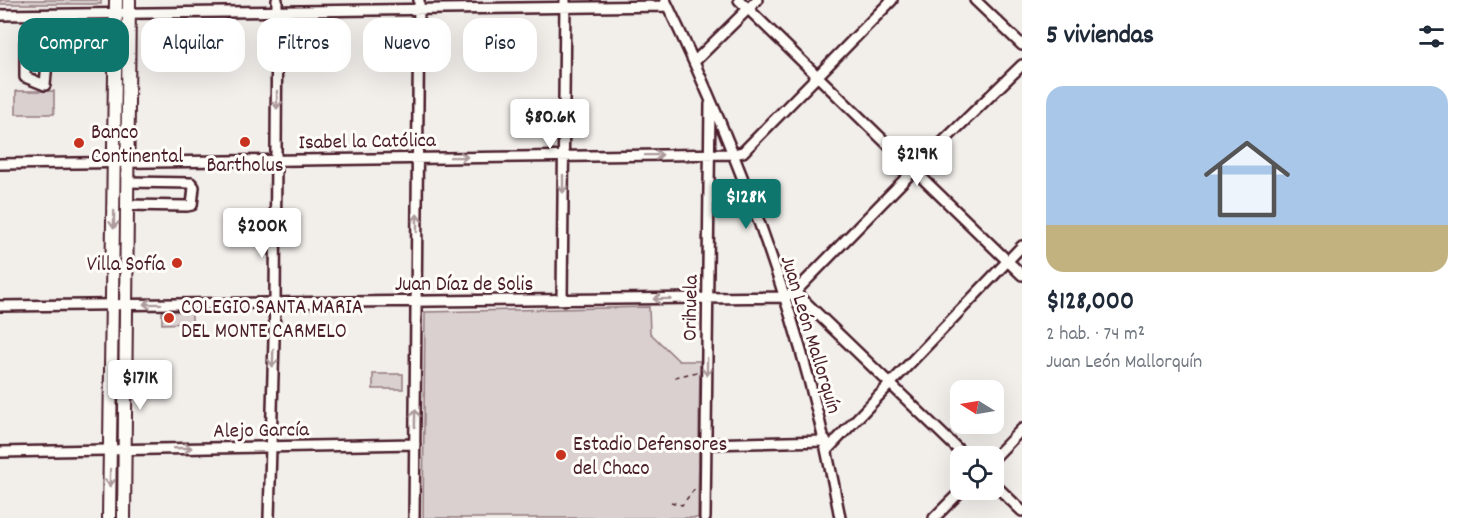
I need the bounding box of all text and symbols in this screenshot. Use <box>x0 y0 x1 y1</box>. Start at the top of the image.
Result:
chip: Comprar <box>18 18 129 72</box>
chip: Alquilar <box>141 18 245 72</box>
chip: Filtros <box>257 18 351 72</box>
chip: Nuevo <box>363 18 451 72</box>
chip: Piso <box>463 18 537 72</box>
text: 5 viviendas <box>1046 18 1154 55</box>
icon: filters <box>1415 20 1448 53</box>
one-way arrow <box>271 90 283 110</box>
pin: $80.6K <box>501 99 599 150</box>
text: $80.6K <box>524 104 576 132</box>
place label: Banco Continental <box>91 119 183 173</box>
icon: home <box>1193 125 1301 233</box>
street label: Isabel la Católica <box>298 127 437 159</box>
marker: Bartholus <box>238 135 252 149</box>
marker: Banco Continental <box>72 136 86 150</box>
pin: $219K <box>875 136 959 187</box>
text: $219K <box>896 141 938 169</box>
one-way arrow <box>644 149 664 161</box>
one-way arrow <box>449 151 469 163</box>
place label: Bartholus <box>206 152 284 182</box>
one-way arrow <box>557 174 569 194</box>
pin: $128K <box>704 179 788 230</box>
text: $128K <box>726 184 766 212</box>
pin: $200K <box>220 208 304 259</box>
one-way arrow <box>108 209 119 229</box>
text: $200K <box>237 213 287 241</box>
one-way arrow <box>411 213 423 233</box>
place label: Villa Sofía <box>87 251 166 281</box>
street label: Juan León Mallorquín <box>771 252 847 418</box>
marker: Villa Sofía <box>170 256 184 270</box>
street label: Juan Díaz de Solis <box>395 271 533 301</box>
street label: Orihuela <box>676 273 708 342</box>
text: $128,000 <box>1046 284 1134 321</box>
one-way arrow <box>653 293 673 305</box>
place label: COLEGIO SANTA MARIA DEL MONTE CARMELO <box>181 294 363 348</box>
one-way arrow <box>143 298 163 310</box>
marker: COLEGIO SANTA MARIA DEL MONTE CARMELO <box>162 311 176 325</box>
text: 2 hab. · 74 m² <box>1046 321 1145 349</box>
one-way arrow <box>267 348 278 368</box>
text: Juan León Mallorquín <box>1046 349 1202 377</box>
one-way arrow <box>701 357 712 377</box>
pin: $171K <box>98 360 182 411</box>
text: $171K <box>122 365 158 393</box>
north arrow <box>950 380 1004 434</box>
map controls <box>950 380 1004 500</box>
one-way arrow <box>409 408 421 428</box>
street label: Alejo García <box>213 416 310 448</box>
place label: Estadio Defensores del Chaco <box>573 431 727 485</box>
one-way arrow <box>173 443 193 454</box>
button: locate <box>950 446 1004 500</box>
marker: Estadio Defensores del Chaco <box>554 448 568 462</box>
one-way arrow <box>104 467 116 487</box>

